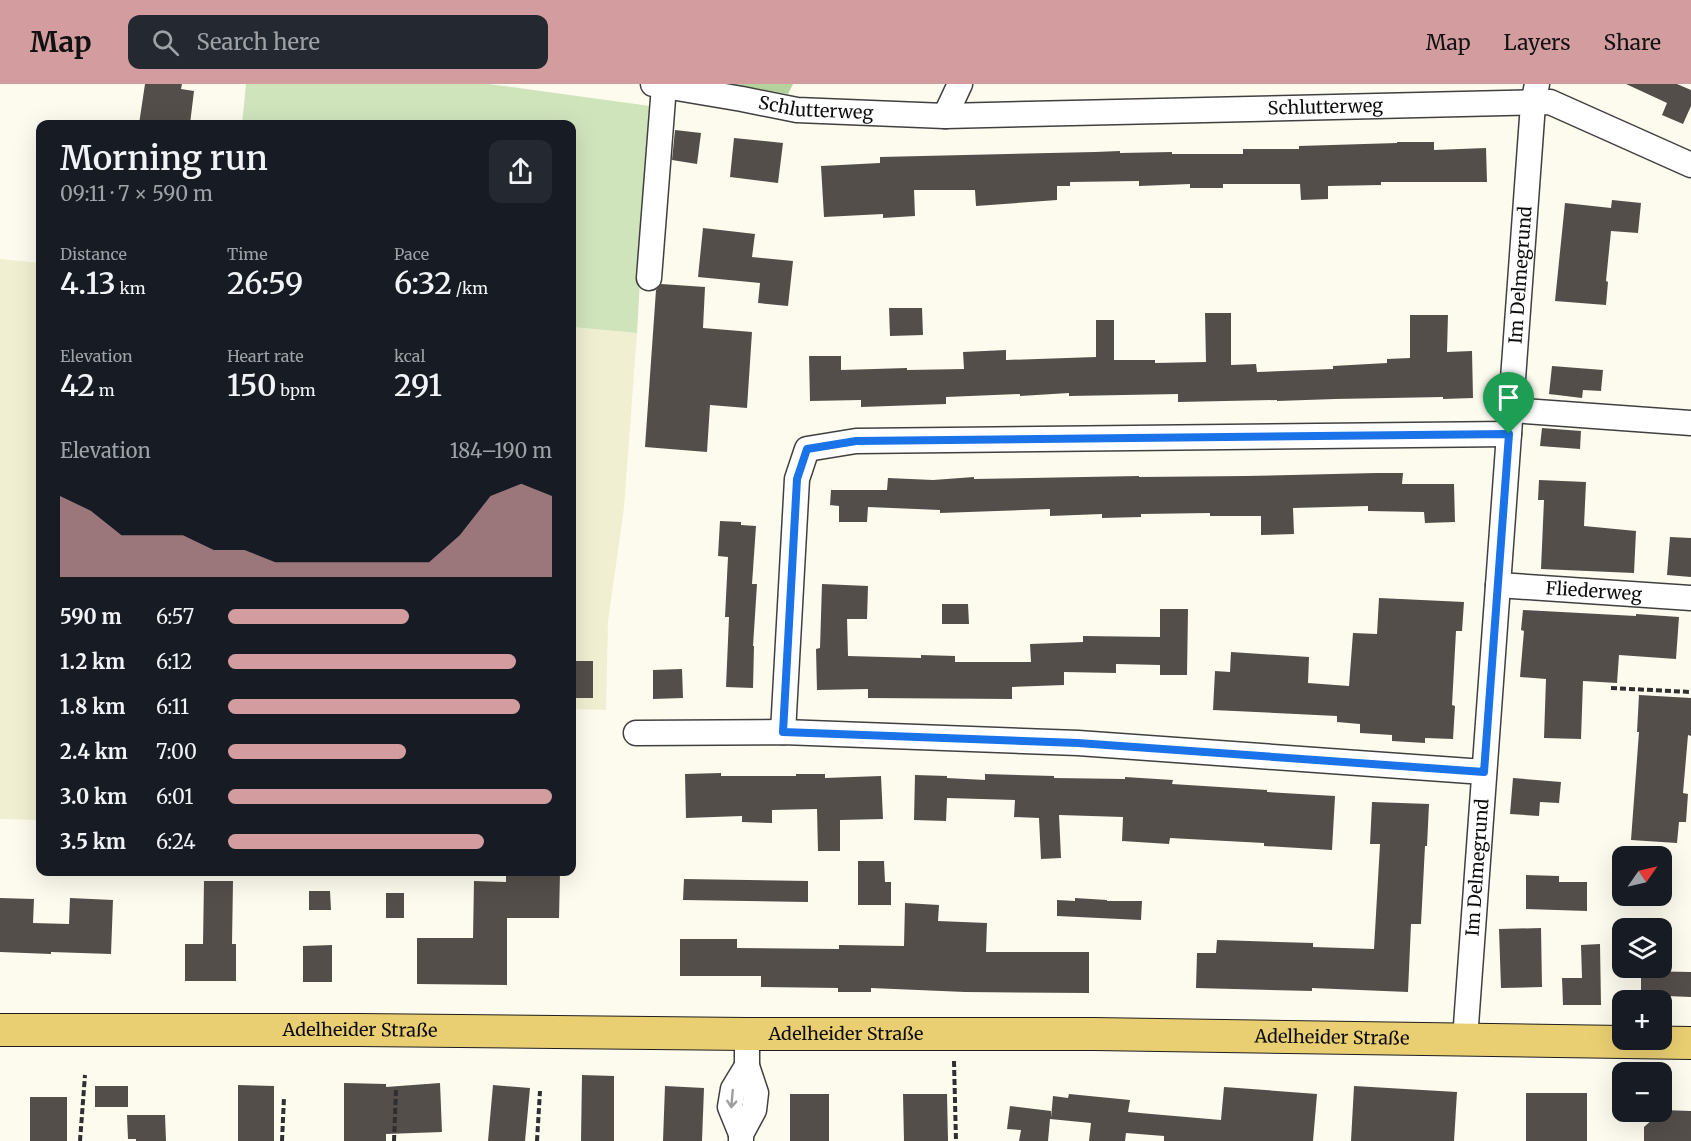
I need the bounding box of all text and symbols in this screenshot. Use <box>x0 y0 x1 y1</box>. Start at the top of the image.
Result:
search box <box>128 15 548 69</box>
text: Map <box>30 24 92 60</box>
icon: search <box>149 26 182 59</box>
text: Search here <box>197 28 320 56</box>
text: Map <box>1426 29 1471 56</box>
text: Layers <box>1504 29 1571 56</box>
text: Share <box>1604 29 1661 56</box>
street label: Schlutterweg <box>757 91 874 124</box>
street label: Schlutterweg <box>1267 94 1383 120</box>
text: Morning run <box>60 138 268 179</box>
button: share <box>489 140 552 203</box>
text: 09:11 · 7 × 590 m <box>60 181 213 206</box>
street label: Im Delmegrund <box>1504 205 1537 345</box>
text: Distance <box>60 244 127 264</box>
text: Time <box>227 244 268 264</box>
text: Pace <box>394 244 429 264</box>
text: 4.13 <box>60 264 116 302</box>
text: 26:59 <box>227 264 303 302</box>
text: 6:32 <box>394 264 452 302</box>
text: km <box>116 278 146 298</box>
text: /km <box>452 278 488 298</box>
text: Elevation <box>60 346 133 366</box>
text: Heart rate <box>227 346 304 366</box>
text: kcal <box>394 346 425 366</box>
text: 42 <box>60 366 95 404</box>
text: 150 <box>227 366 276 404</box>
text: 291 <box>394 366 442 404</box>
pin <box>1483 372 1534 434</box>
text: m <box>95 380 115 400</box>
text: bpm <box>276 380 316 400</box>
icon: arrive <box>1492 381 1525 414</box>
text: Elevation <box>60 438 151 463</box>
text: 184–190 m <box>450 438 552 463</box>
street label: Fliederweg <box>1545 576 1643 606</box>
text: 590 m <box>60 604 122 629</box>
text: 6:57 <box>156 604 194 629</box>
text: 1.2 km <box>60 649 125 674</box>
text: 6:12 <box>156 649 192 674</box>
text: 1.8 km <box>60 694 125 719</box>
text: 6:11 <box>156 694 189 719</box>
text: 2.4 km <box>60 739 128 764</box>
text: 7:00 <box>156 739 197 764</box>
text: 3.0 km <box>60 784 127 809</box>
text: 6:01 <box>156 784 193 809</box>
street label: Im Delmegrund <box>1461 798 1493 937</box>
text: 3.5 km <box>60 829 126 854</box>
text: 6:24 <box>156 829 196 854</box>
north arrow <box>1612 846 1672 906</box>
map controls <box>1612 846 1672 1122</box>
button: layers <box>1612 918 1672 978</box>
button: + <box>1612 990 1672 1050</box>
street label: Adelheider Straße <box>282 1018 438 1042</box>
street label: Adelheider Straße <box>768 1022 923 1045</box>
street label: Adelheider Straße <box>1253 1024 1410 1050</box>
button: − <box>1612 1062 1672 1122</box>
one-way arrow <box>726 1089 737 1109</box>

